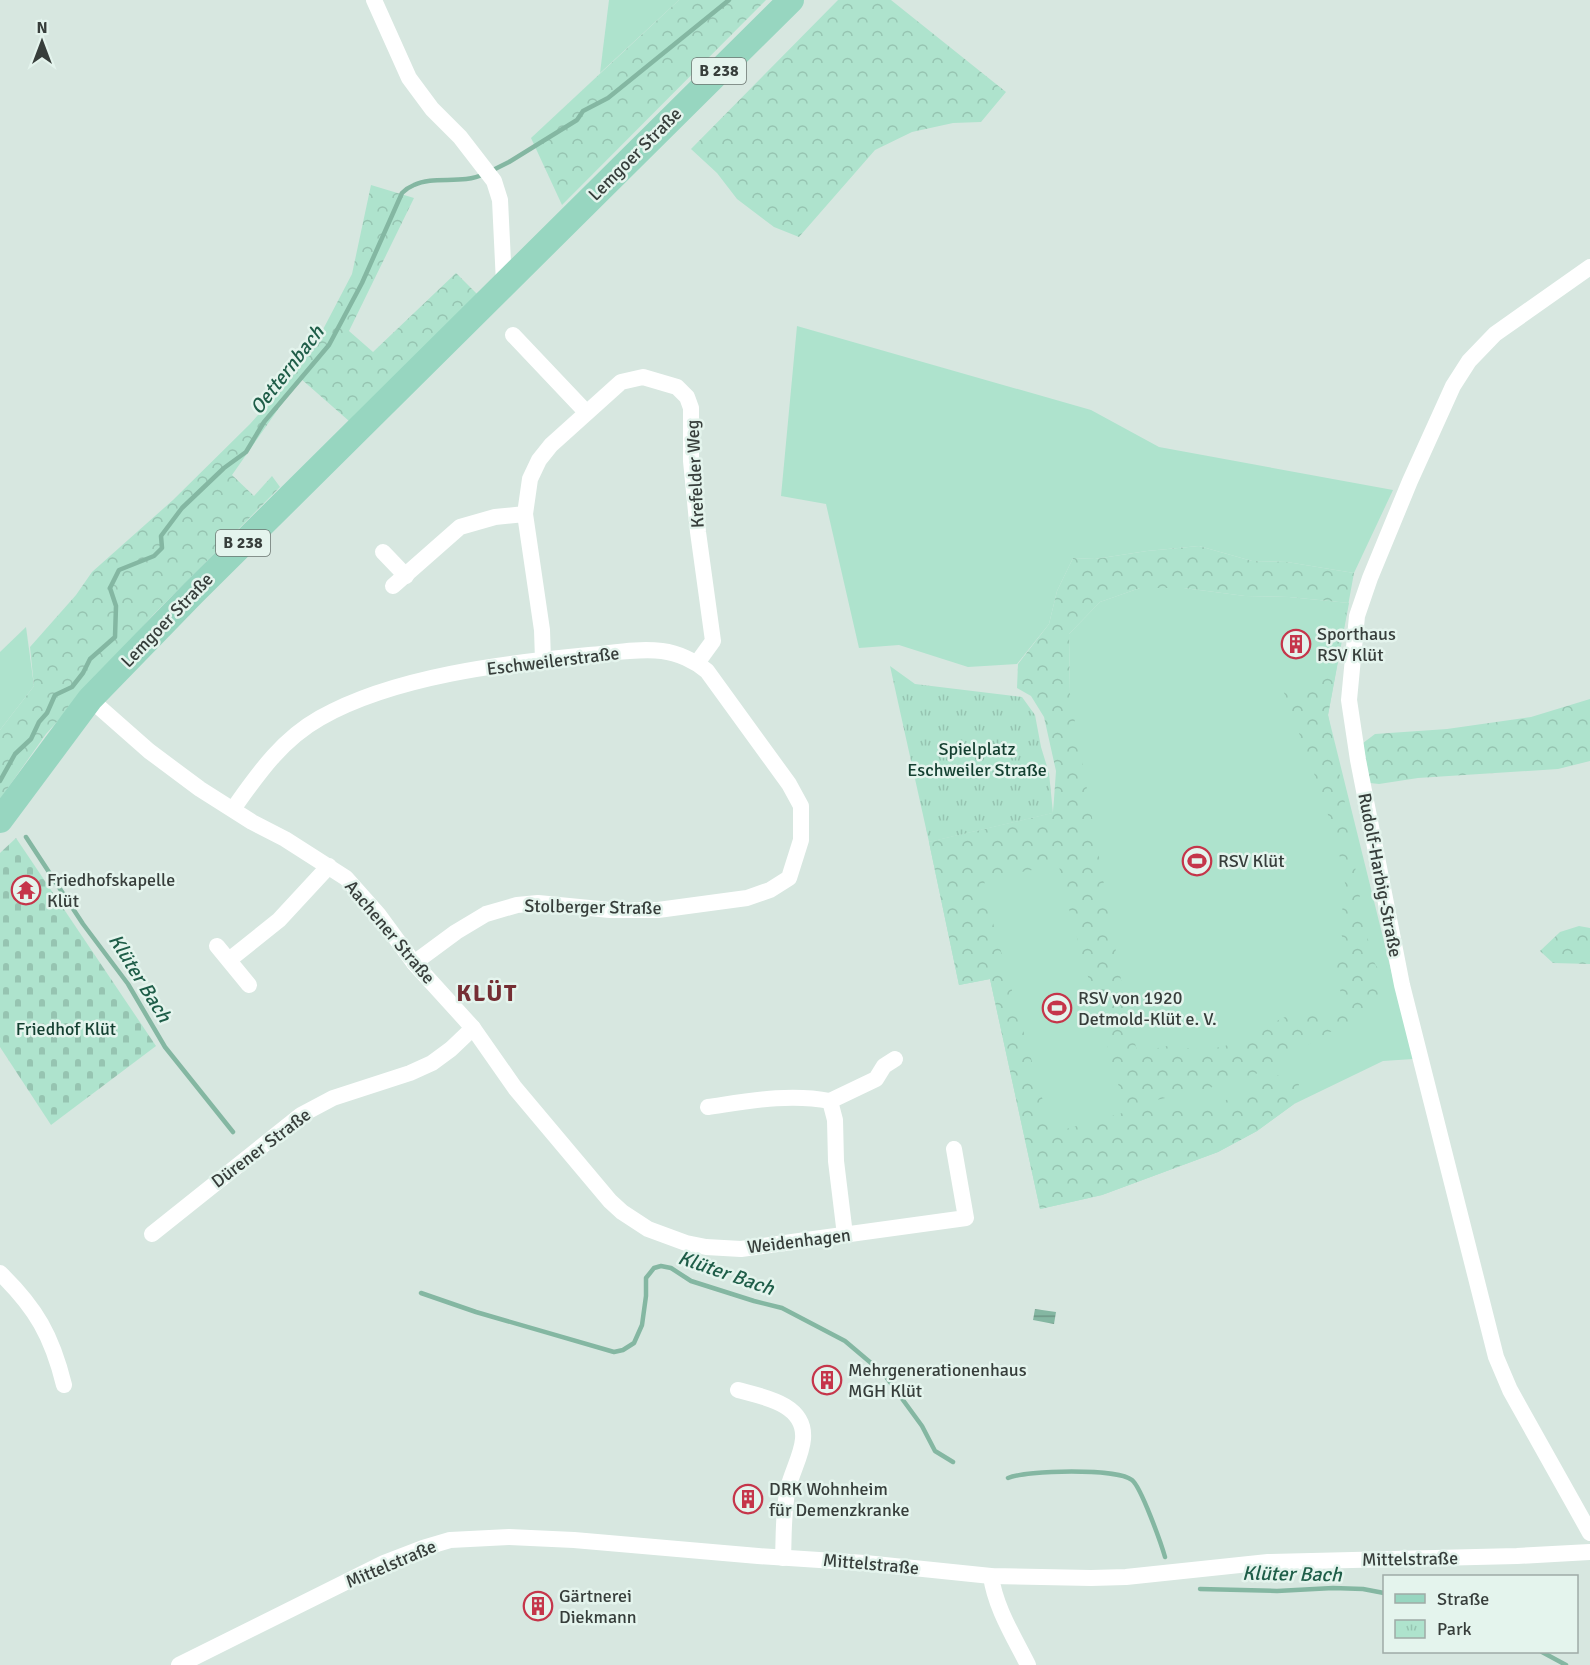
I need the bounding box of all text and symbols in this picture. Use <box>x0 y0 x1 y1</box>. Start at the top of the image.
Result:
north arrow <box>12 12 72 72</box>
text: N <box>36 18 48 38</box>
road number: B 238 <box>692 58 746 84</box>
street label: Lemgoer Straße <box>584 103 686 205</box>
water label: Oetternbach <box>244 320 330 420</box>
street label: Krefelder Weg <box>681 419 709 529</box>
road number: B 238 <box>216 530 270 556</box>
street label: Lemgoer Straße <box>116 568 218 672</box>
place label: Sporthaus RSV Klüt <box>1317 623 1396 666</box>
building icon: Sporthaus RSV Klüt <box>1280 628 1312 660</box>
street label: Eschweilerstraße <box>485 642 621 680</box>
park label: Spielplatz Eschweiler Straße <box>907 738 1047 781</box>
street label: Rudolf-Harbig-Straße <box>1353 791 1407 959</box>
sports icon: RSV Klüt <box>1181 845 1213 877</box>
place label: RSV Klüt <box>1218 850 1284 872</box>
place label: Friedhofskapelle Klüt <box>47 869 175 912</box>
temple icon: Friedhofskapelle Klüt <box>10 874 42 906</box>
street label: Aachener Straße <box>340 876 440 988</box>
street label: Stolberger Straße <box>524 895 662 919</box>
water label: Klüter Bach <box>103 929 178 1028</box>
district label: KLÜT <box>456 978 518 1008</box>
place label: RSV von 1920 Detmold-Klüt e. V. <box>1078 987 1217 1030</box>
sports icon: RSV von 1920 Detmold-Klüt e. V. <box>1041 992 1073 1024</box>
park label: Friedhof Klüt <box>16 1018 116 1040</box>
street label: Dürener Straße <box>207 1104 315 1192</box>
street label: Weidenhagen <box>746 1224 852 1258</box>
water label: Klüter Bach <box>675 1245 778 1301</box>
place label: Mehrgenerationenhaus MGH Klüt <box>848 1359 1027 1402</box>
building icon: Mehrgenerationenhaus MGH Klüt <box>811 1364 843 1396</box>
place label: DRK Wohnheim für Demenzkranke <box>769 1478 910 1521</box>
building icon: DRK Wohnheim für Demenzkranke <box>732 1483 764 1515</box>
street label: Mittelstraße <box>342 1535 440 1593</box>
street label: Mittelstraße <box>1362 1547 1458 1571</box>
street label: Mittelstraße <box>822 1549 920 1579</box>
water label: Klüter Bach <box>1242 1561 1343 1587</box>
legend <box>1383 1575 1578 1653</box>
place label: Gärtnerei Diekmann <box>559 1585 637 1628</box>
text: Straße <box>1437 1588 1489 1610</box>
building icon: Gärtnerei Diekmann <box>522 1590 554 1622</box>
text: Park <box>1437 1618 1472 1640</box>

